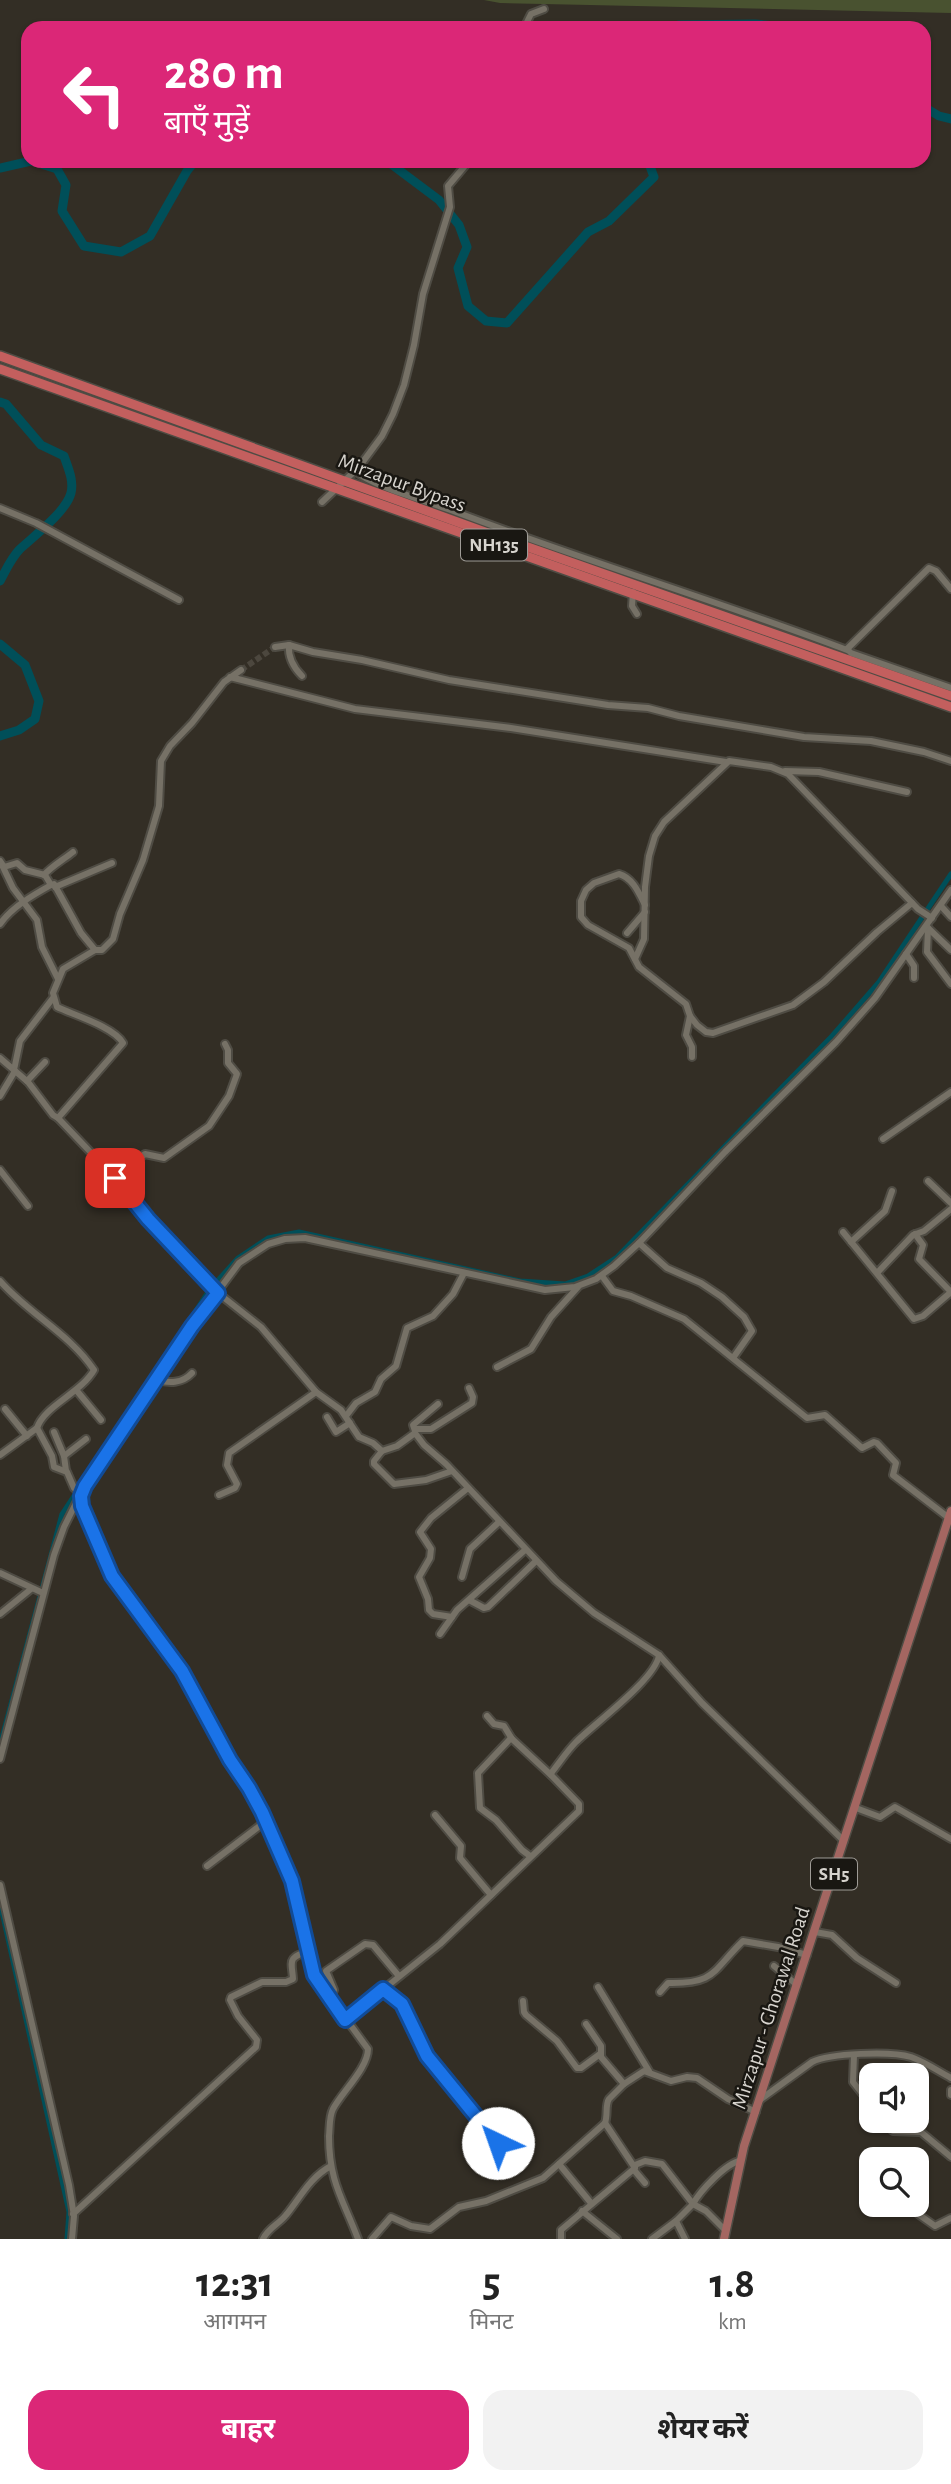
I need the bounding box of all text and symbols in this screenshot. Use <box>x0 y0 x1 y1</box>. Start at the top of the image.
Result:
icon: left <box>49 49 140 140</box>
text: 280 m <box>164 49 284 98</box>
text: बाएँ मुड़ें <box>164 107 250 139</box>
street label: Mirzapur Bypass <box>335 450 469 516</box>
road number: NH135 <box>461 530 527 560</box>
pin <box>85 1148 145 1208</box>
icon: arrive <box>96 1159 134 1197</box>
road number: SH5 <box>811 1858 857 1890</box>
street label: Mirzapur - Ghorawal Road <box>728 1904 814 2112</box>
map controls <box>859 2063 929 2217</box>
button: sound <box>859 2063 929 2133</box>
position arrow <box>461 2106 535 2180</box>
button: search <box>859 2147 929 2217</box>
text: 12:31 <box>196 2262 274 2304</box>
text: 5 <box>483 2262 501 2304</box>
text: 1.8 <box>710 2263 755 2305</box>
text: आगमन <box>203 2311 266 2334</box>
text: मिनट <box>470 2311 514 2334</box>
text: km <box>718 2311 747 2334</box>
button: बाहर <box>28 2390 469 2470</box>
button: शेयर करें <box>483 2390 923 2470</box>

